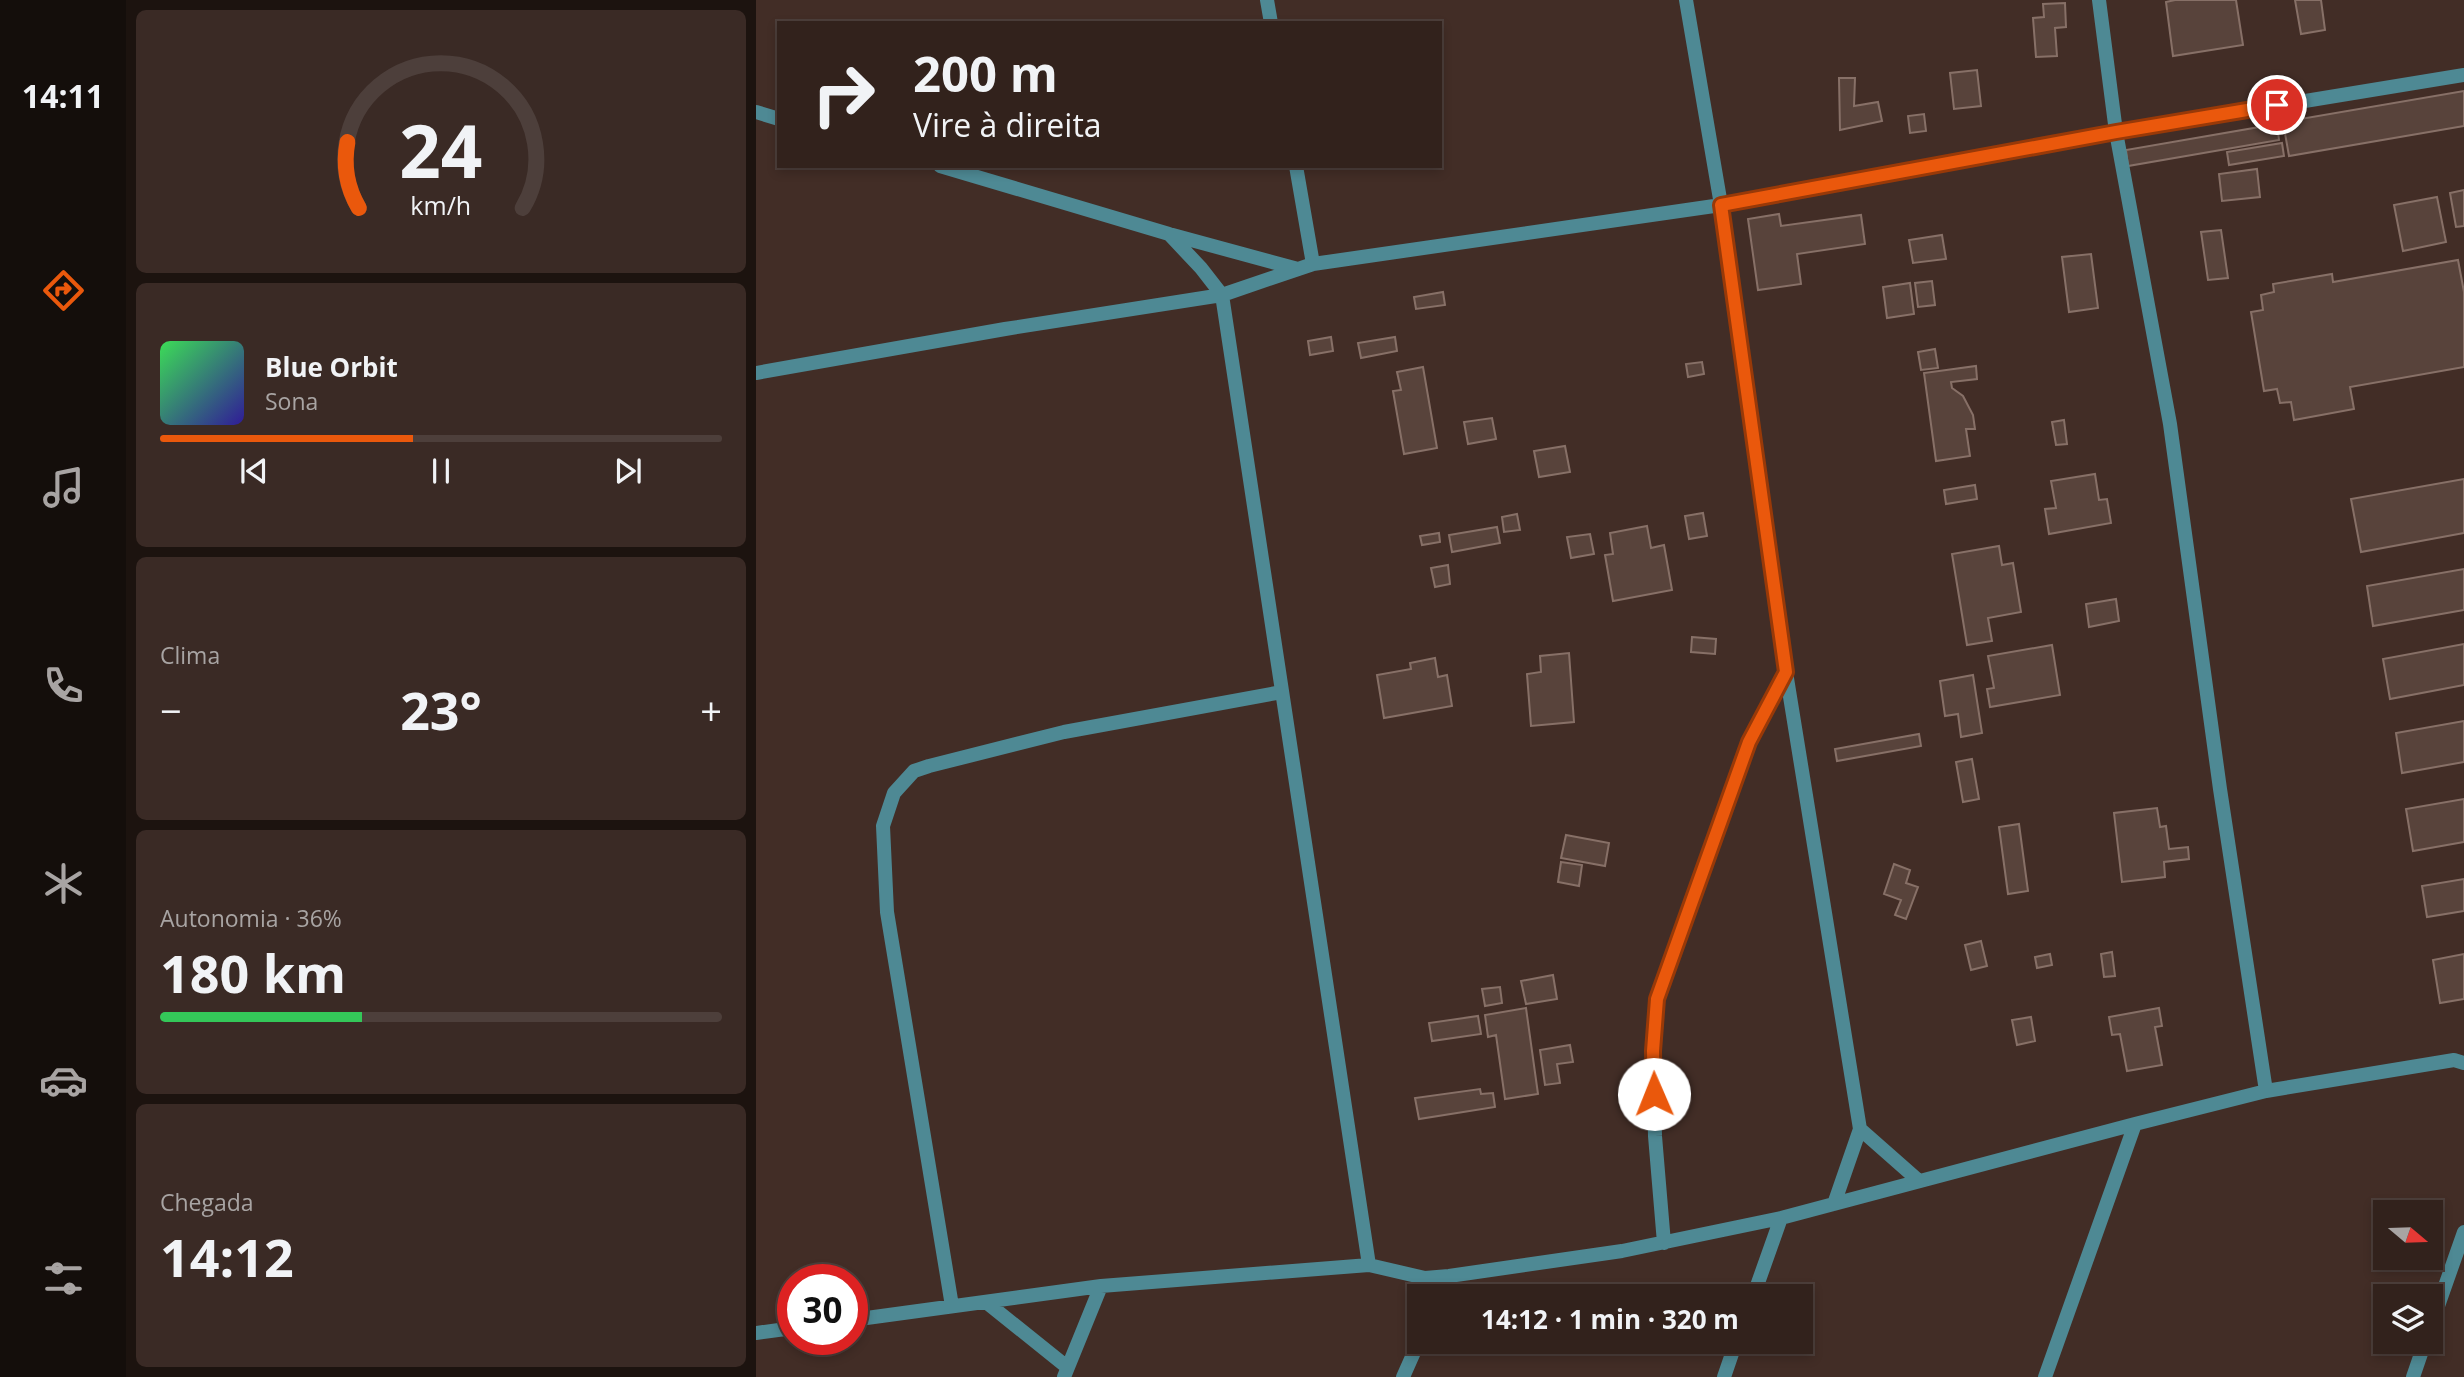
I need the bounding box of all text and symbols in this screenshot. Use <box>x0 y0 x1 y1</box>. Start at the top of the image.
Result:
text: 200 m <box>913 40 1058 106</box>
icon: right <box>798 49 889 140</box>
text: 14:11 <box>22 74 104 117</box>
pin <box>2247 75 2307 135</box>
icon: arrive <box>2258 86 2296 124</box>
text: 24 <box>399 100 483 199</box>
text: Vire à direita <box>913 103 1102 146</box>
text: km/h <box>411 188 471 222</box>
icon: directions <box>39 266 88 315</box>
text: Blue Orbit <box>265 349 398 385</box>
text: Sona <box>265 385 318 417</box>
icon: previous <box>235 452 273 490</box>
icon: pause <box>422 452 460 490</box>
icon: next <box>609 452 647 490</box>
icon: music <box>39 463 88 512</box>
text: Clima <box>160 639 220 671</box>
icon: phone <box>39 661 88 710</box>
text: 23° <box>400 674 482 745</box>
text: − <box>160 684 182 736</box>
text: + <box>700 684 722 736</box>
icon: climate <box>39 859 88 908</box>
text: Autonomia · 36% <box>160 902 342 934</box>
text: 180 km <box>160 937 346 1008</box>
icon: car <box>39 1056 88 1105</box>
position arrow <box>1617 1057 1691 1131</box>
text: Chegada <box>160 1186 254 1218</box>
north arrow <box>2373 1200 2443 1270</box>
map controls <box>2373 1200 2443 1354</box>
text: 14:12 <box>160 1221 294 1292</box>
icon: filters <box>39 1254 88 1303</box>
speed limit sign: 30 <box>777 1264 868 1355</box>
button: layers <box>2373 1284 2443 1354</box>
text: 14:12 · 1 min · 320 m <box>1481 1301 1739 1337</box>

